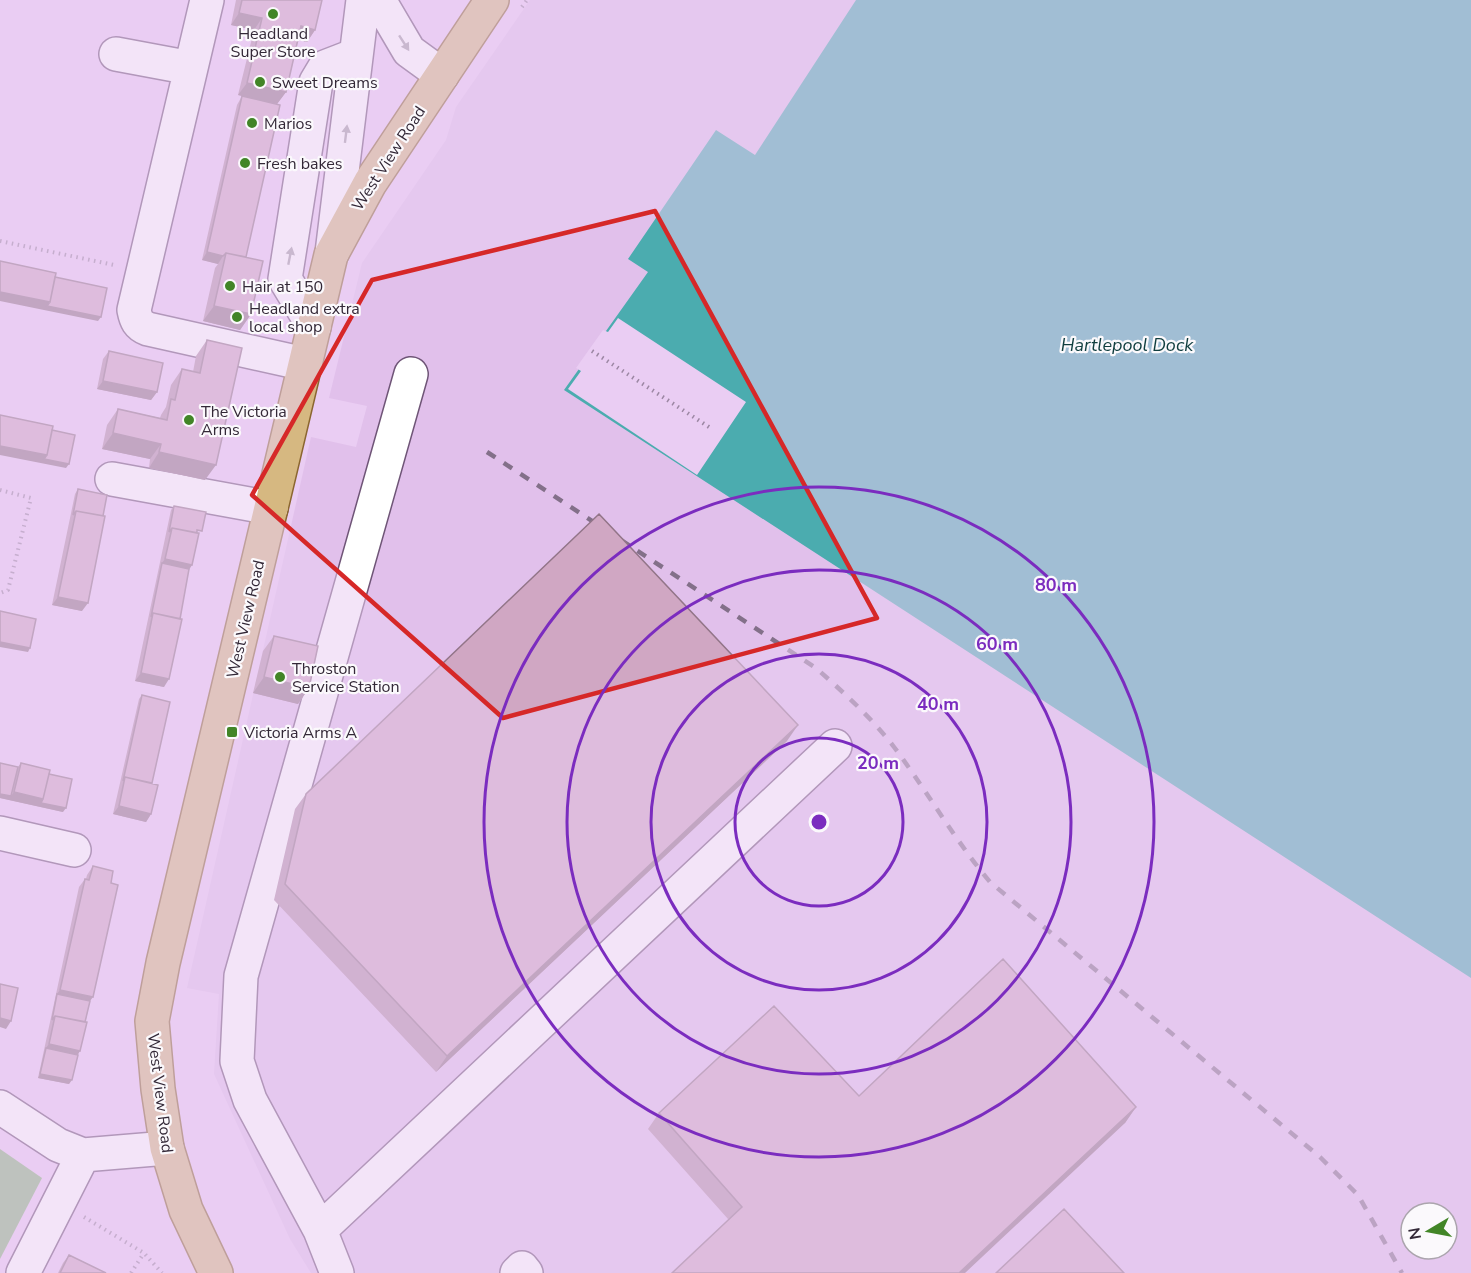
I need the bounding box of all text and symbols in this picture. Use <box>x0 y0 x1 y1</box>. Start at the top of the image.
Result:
marker: Headland Super Store <box>266 7 280 21</box>
place label: Headland Super Store <box>231 23 315 63</box>
one-way arrow <box>399 34 410 51</box>
place label: Sweet Dreams <box>272 72 378 94</box>
marker: Sweet Dreams <box>253 75 267 89</box>
street label: West View Road <box>347 102 431 215</box>
place label: Marios <box>264 113 312 135</box>
marker: Marios <box>245 116 259 130</box>
one-way arrow <box>342 124 351 143</box>
place label: Fresh bakes <box>257 153 342 175</box>
marker: Fresh bakes <box>238 156 252 170</box>
one-way arrow <box>286 246 295 265</box>
place label: Hair at 150 <box>242 276 323 298</box>
marker: Hair at 150 <box>223 279 237 293</box>
place label: Headland extra local shop <box>249 298 360 338</box>
marker: Headland extra local shop <box>230 310 244 324</box>
water label: Hartlepool Dock <box>1061 333 1194 357</box>
place label: The Victoria Arms <box>201 401 287 441</box>
marker: The Victoria Arms <box>182 413 196 427</box>
street label: West View Road <box>222 558 270 680</box>
text: 80 m <box>1035 573 1077 597</box>
text: 60 m <box>976 632 1018 656</box>
place label: Throston Service Station <box>292 658 400 698</box>
marker: Throston Service Station <box>273 670 287 684</box>
text: 40 m <box>917 692 959 716</box>
place label: Victoria Arms A <box>243 722 357 744</box>
marker: Victoria Arms A <box>225 725 239 739</box>
text: 20 m <box>857 751 899 775</box>
centre of rings <box>809 812 829 832</box>
street label: West View Road <box>142 1032 178 1154</box>
north arrow <box>1399 1201 1459 1261</box>
text: N <box>1403 1226 1427 1241</box>

